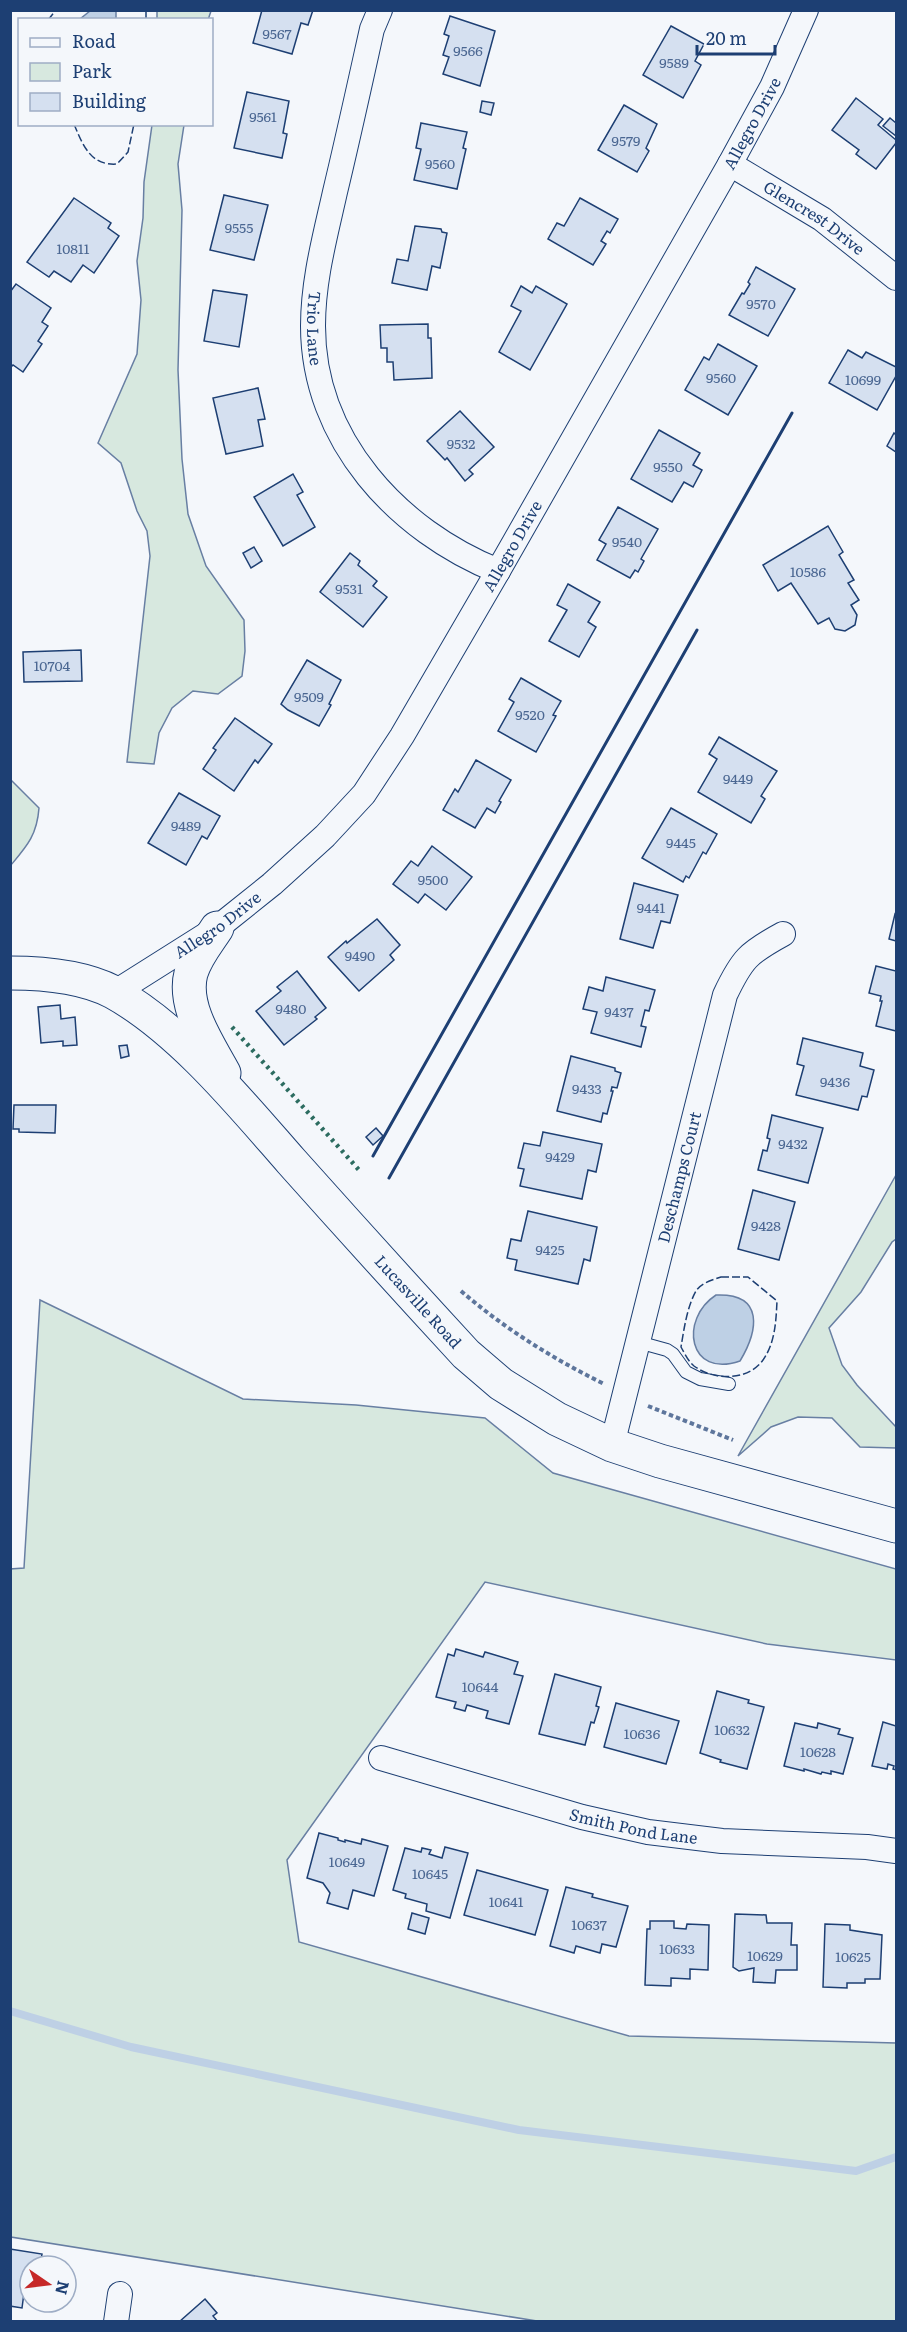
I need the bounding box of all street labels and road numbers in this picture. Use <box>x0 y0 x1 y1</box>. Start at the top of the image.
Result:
street label: Allegro Drive <box>716 73 786 173</box>
street label: Glencrest Drive <box>759 174 871 260</box>
street label: Trio Lane <box>302 290 329 367</box>
street label: Allegro Drive <box>476 495 547 596</box>
street label: Allegro Drive <box>169 885 265 963</box>
street label: Deschamps Court <box>650 1108 706 1245</box>
street label: Lucasville Road <box>370 1249 468 1353</box>
street label: Smith Pond Lane <box>567 1801 699 1849</box>

